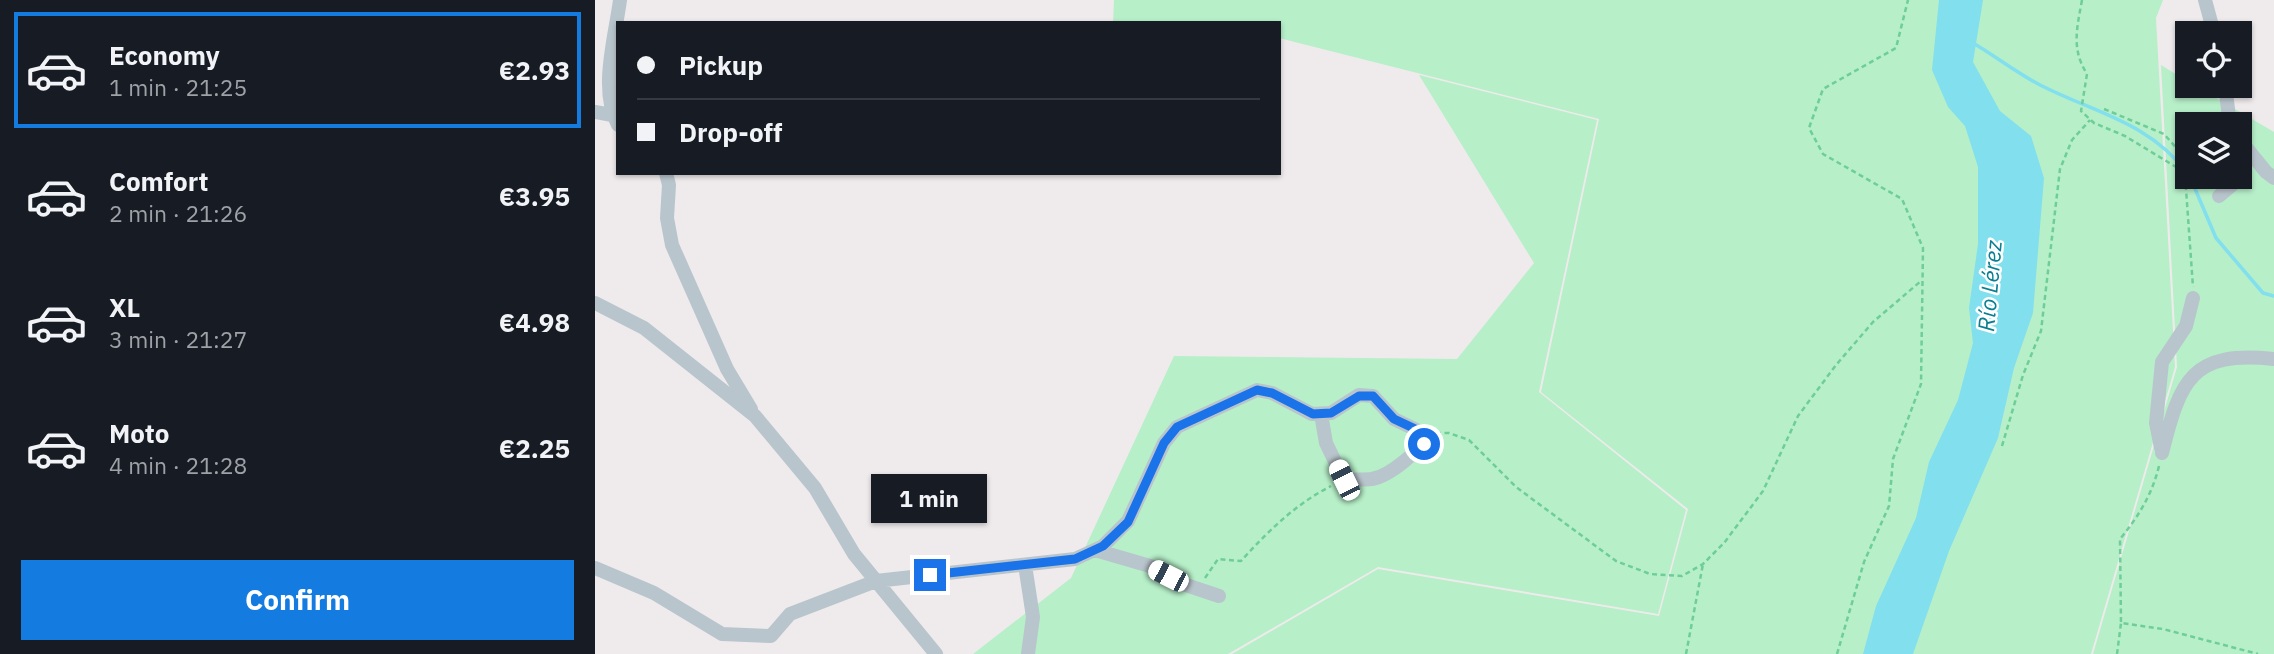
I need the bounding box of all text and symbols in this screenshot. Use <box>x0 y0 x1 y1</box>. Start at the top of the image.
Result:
map controls <box>2175 21 2252 189</box>
button: locate <box>2175 21 2252 98</box>
text: Economy <box>109 38 220 72</box>
icon: car <box>25 39 88 102</box>
text: Pickup <box>679 48 763 82</box>
text: €2.93 <box>499 53 570 87</box>
text: 1 min · 21:25 <box>109 72 247 102</box>
button: layers <box>2175 112 2252 189</box>
text: Drop-off <box>679 115 782 149</box>
text: Comfort <box>109 164 208 198</box>
icon: car <box>25 165 88 228</box>
text: €3.95 <box>499 179 570 213</box>
text: 2 min · 21:26 <box>109 198 247 228</box>
water label: Río Lérez <box>1970 239 2008 333</box>
text: XL <box>109 290 140 324</box>
icon: car <box>25 291 88 354</box>
text: €4.98 <box>499 305 570 339</box>
text: 3 min · 21:27 <box>109 324 247 354</box>
text: Moto <box>109 416 169 450</box>
icon: car <box>25 417 88 480</box>
route start <box>1408 428 1440 460</box>
text: €2.25 <box>499 431 570 465</box>
text: 4 min · 21:28 <box>109 450 247 480</box>
car <box>1326 457 1363 503</box>
callout: 1 min <box>872 474 988 522</box>
text: 1 min <box>899 483 959 513</box>
car <box>1145 557 1192 595</box>
route end <box>914 559 946 591</box>
button: Confirm <box>21 560 574 640</box>

